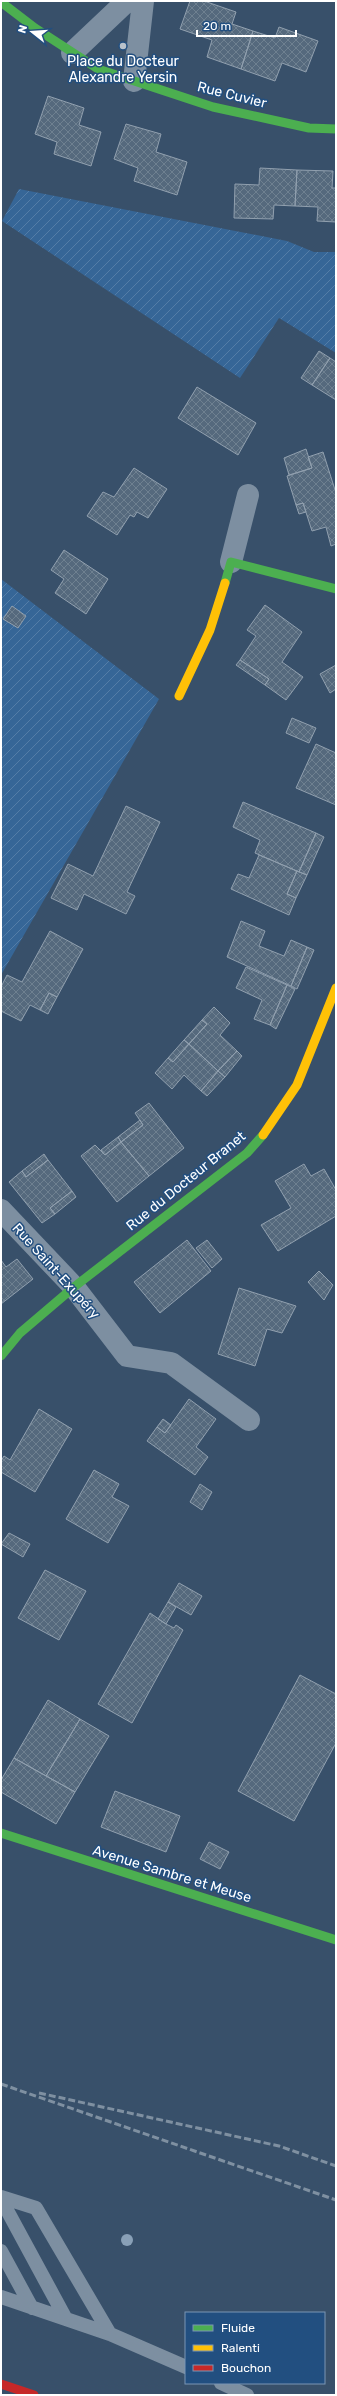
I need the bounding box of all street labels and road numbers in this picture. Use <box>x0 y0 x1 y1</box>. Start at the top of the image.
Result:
street label: Rue Cuvier <box>196 78 269 112</box>
street label: Rue du Docteur Branet <box>123 1127 250 1234</box>
street label: Rue Saint-Exupéry <box>9 1220 104 1323</box>
street label: Avenue Sambre et Meuse <box>91 1842 254 1906</box>

